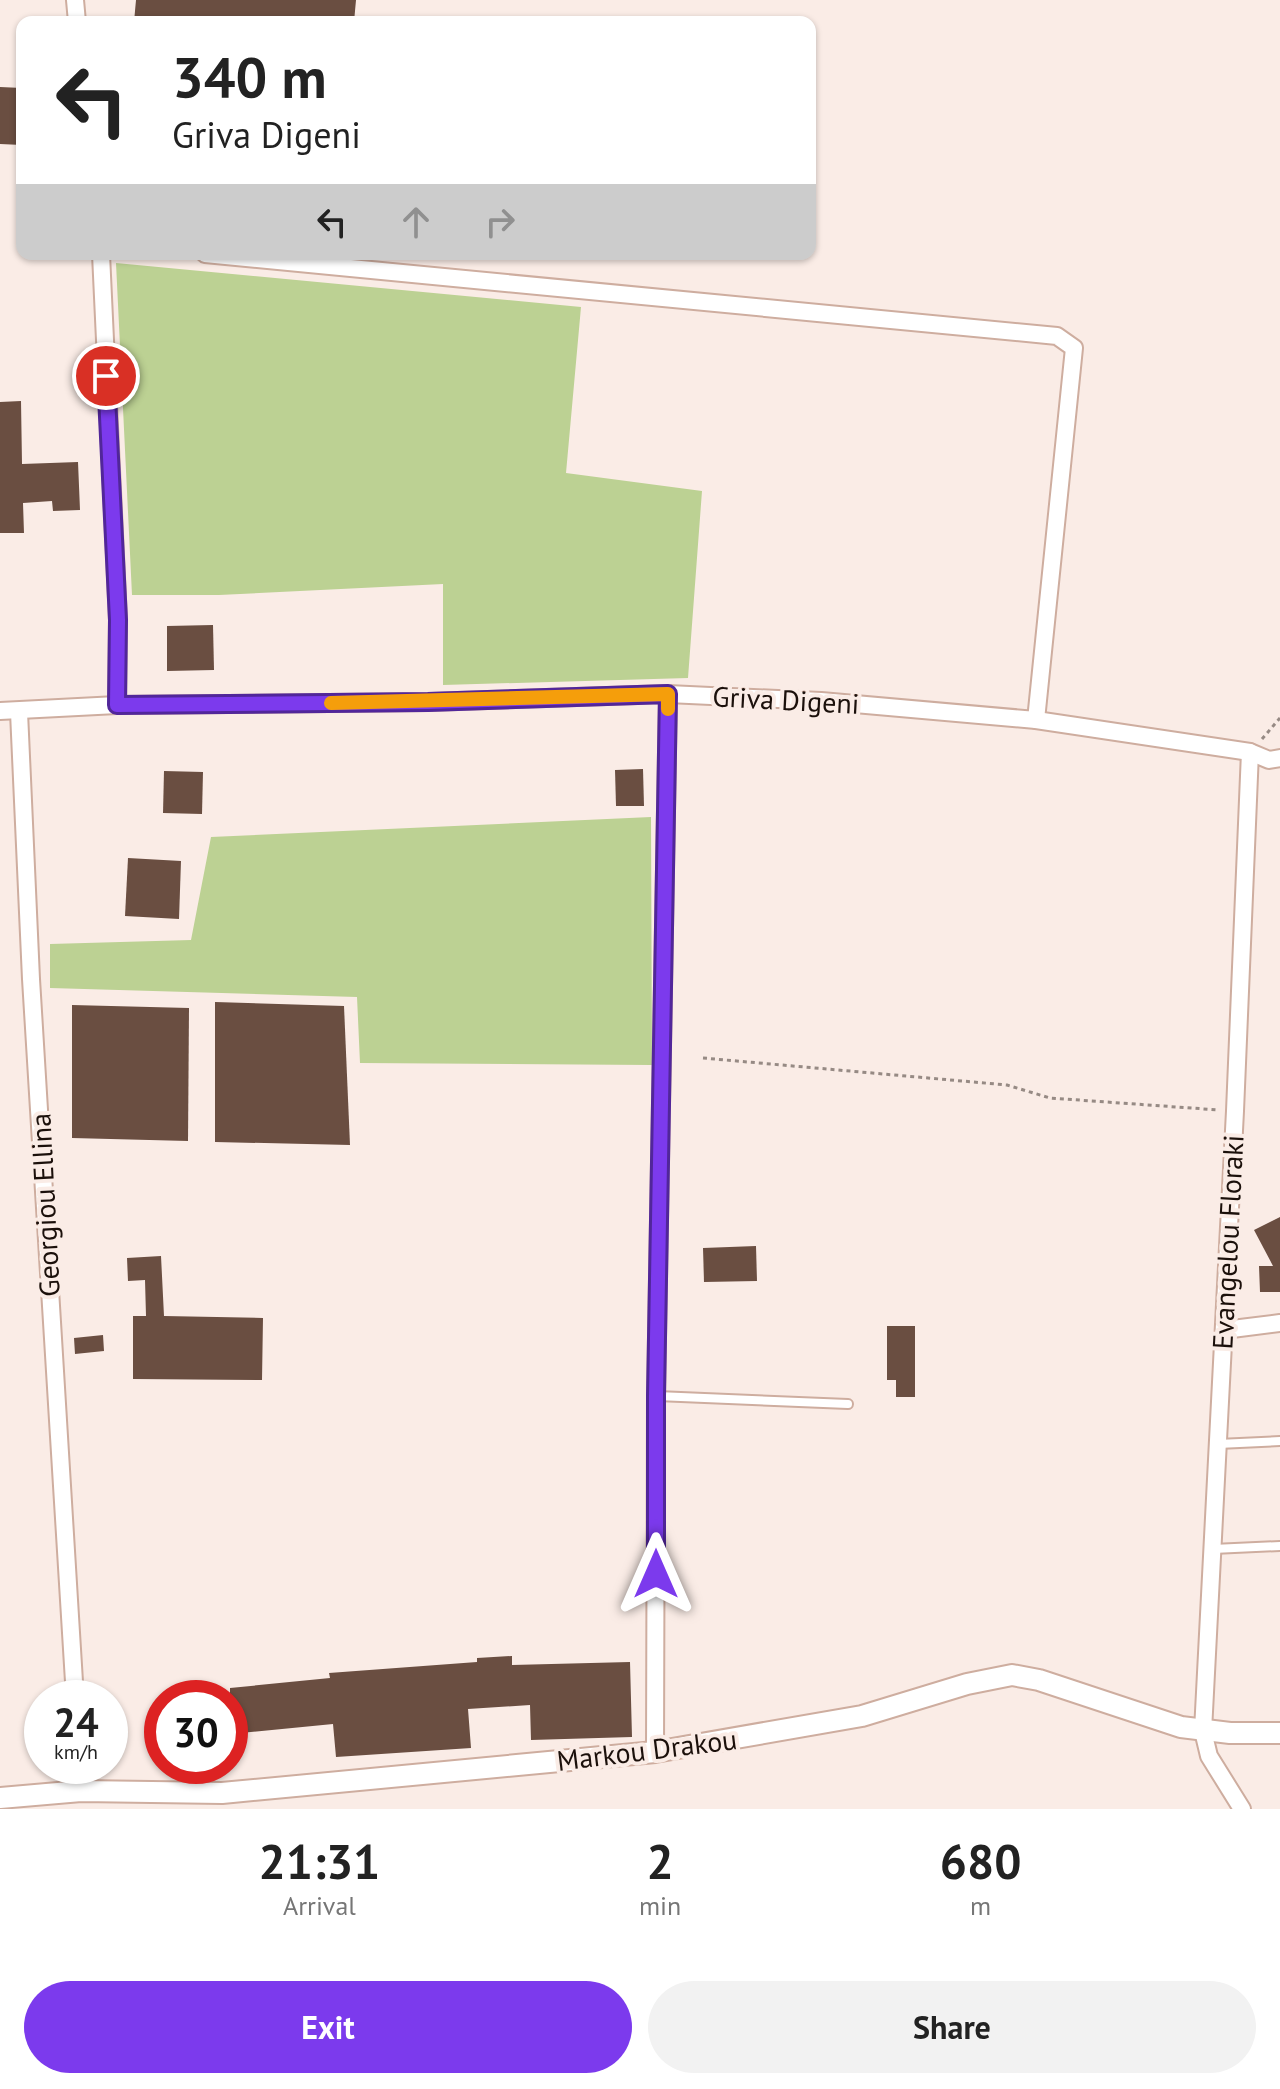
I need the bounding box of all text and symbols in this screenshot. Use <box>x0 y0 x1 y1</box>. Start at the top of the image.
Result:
text: 340 m <box>172 41 327 113</box>
icon: left <box>40 48 144 152</box>
text: Griva Digeni <box>172 111 361 158</box>
icon: left <box>310 200 354 244</box>
icon: ahead <box>394 200 438 244</box>
icon: right <box>478 200 522 244</box>
pin <box>72 342 140 410</box>
icon: arrive <box>84 354 128 398</box>
street label: Griva Digeni <box>712 677 860 722</box>
street label: Georgiou Ellina <box>21 1112 68 1298</box>
street label: Evangelou Floraki <box>1203 1134 1252 1350</box>
position arrow <box>614 1532 698 1616</box>
speed limit sign: 30 <box>144 1680 248 1784</box>
text: 24 <box>53 1696 99 1748</box>
street label: Markou Drakou <box>555 1720 739 1779</box>
text: km/h <box>54 1739 98 1765</box>
text: 21:31 <box>259 1830 380 1892</box>
text: 2 <box>646 1830 674 1892</box>
text: 680 <box>940 1830 1021 1892</box>
text: Arrival <box>283 1889 356 1922</box>
text: min <box>639 1889 681 1922</box>
text: m <box>970 1889 991 1922</box>
button: Exit <box>24 1981 632 2073</box>
button: Share <box>648 1981 1256 2073</box>

